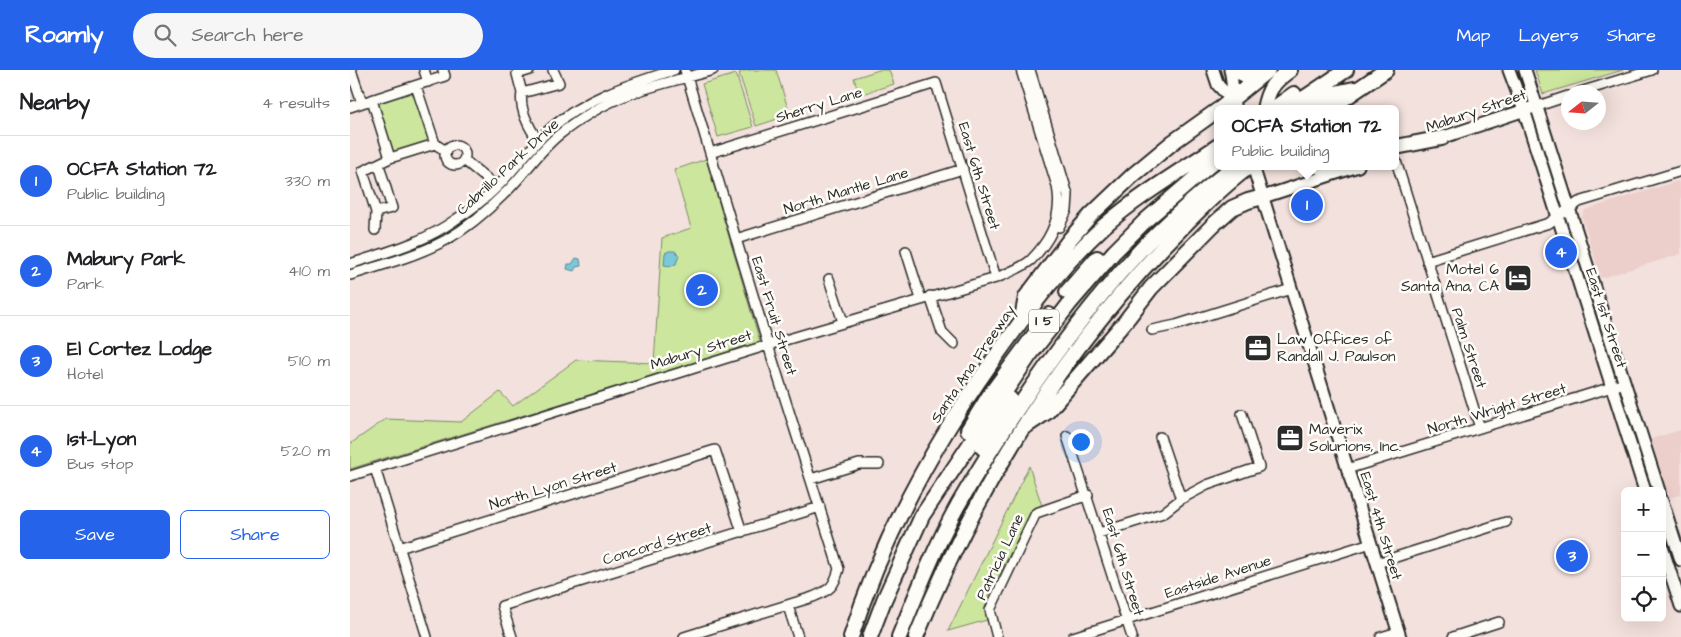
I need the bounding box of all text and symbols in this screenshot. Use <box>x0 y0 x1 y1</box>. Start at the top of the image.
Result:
search box <box>133 13 483 58</box>
text: Roamly <box>25 18 103 52</box>
icon: search <box>151 21 179 49</box>
text: Search here <box>191 22 304 49</box>
text: Map <box>1456 23 1490 48</box>
text: Layers <box>1518 23 1579 48</box>
text: Share <box>1607 23 1656 48</box>
street label: Sherry Lane <box>773 82 865 129</box>
street label: Mabury Street <box>1423 84 1529 139</box>
north arrow <box>1561 85 1606 130</box>
text: Nearby <box>20 88 90 117</box>
text: 4 results <box>262 92 330 114</box>
popup <box>1214 105 1399 170</box>
text: OCFA Station 72 <box>1232 113 1381 140</box>
street label: Cabrillo Park Drive <box>452 114 564 220</box>
street label: East 6th Street <box>953 120 1005 232</box>
text: Public building <box>1232 140 1329 162</box>
text: OCFA Station 72 <box>67 156 217 183</box>
street label: North Mantle Lane <box>781 162 911 220</box>
text: 1 <box>35 170 37 192</box>
text: 330 m <box>285 170 330 192</box>
text: Public building <box>67 183 165 205</box>
pin: 1 <box>1291 186 1323 224</box>
pin: 4 <box>1545 233 1577 271</box>
text: Mabury Park <box>67 246 185 273</box>
street label: East Fruit Street <box>746 254 802 378</box>
place label: Motel 6 Santa Ana, CA <box>1401 259 1500 297</box>
text: 2 <box>31 260 41 282</box>
text: 410 m <box>288 260 330 282</box>
hotel icon: Motel 6 Santa Ana, CA <box>1503 263 1533 293</box>
street label: East 1st Street <box>1580 265 1632 371</box>
pin: 2 <box>686 271 718 309</box>
text: Park <box>67 273 104 295</box>
street label: Santa Ana Freeway <box>926 301 1021 428</box>
street label: Palm Street <box>1446 305 1492 391</box>
road number: I 5 <box>1029 310 1059 332</box>
street label: Mabury Street <box>648 325 755 376</box>
place label: Law Offices of Randall J. Paulson <box>1277 329 1396 367</box>
office icon: Law Offices of Randall J. Paulson <box>1243 333 1273 363</box>
text: El Cortez Lodge <box>67 336 212 363</box>
text: 3 <box>32 350 40 372</box>
text: 510 m <box>288 350 330 372</box>
text: Hotel <box>67 363 103 385</box>
street label: North Wright Street <box>1425 378 1569 441</box>
place label: Maverix Solurions, Inc. <box>1309 419 1401 457</box>
office icon: Maverix Solurions, Inc. <box>1275 423 1305 453</box>
text: 1st-Lyon <box>67 426 136 453</box>
your location <box>1068 429 1094 455</box>
text: 4 <box>31 440 41 462</box>
text: 520 m <box>281 440 330 462</box>
text: Bus stop <box>67 453 133 475</box>
street label: North Lyon Street <box>487 457 620 516</box>
street label: East 4th Street <box>1355 469 1407 583</box>
map controls <box>1621 487 1666 622</box>
button: + <box>1621 487 1666 532</box>
street label: East 6th Street <box>1097 506 1149 618</box>
button: Save <box>20 510 170 559</box>
button: Share <box>180 510 330 559</box>
street label: Patricia Lane <box>971 510 1029 604</box>
street label: Concord Street <box>600 517 714 571</box>
button: − <box>1621 532 1666 577</box>
pin: 3 <box>1556 537 1588 575</box>
street label: Eastside Avenue <box>1162 550 1274 604</box>
button: locate <box>1621 577 1666 622</box>

